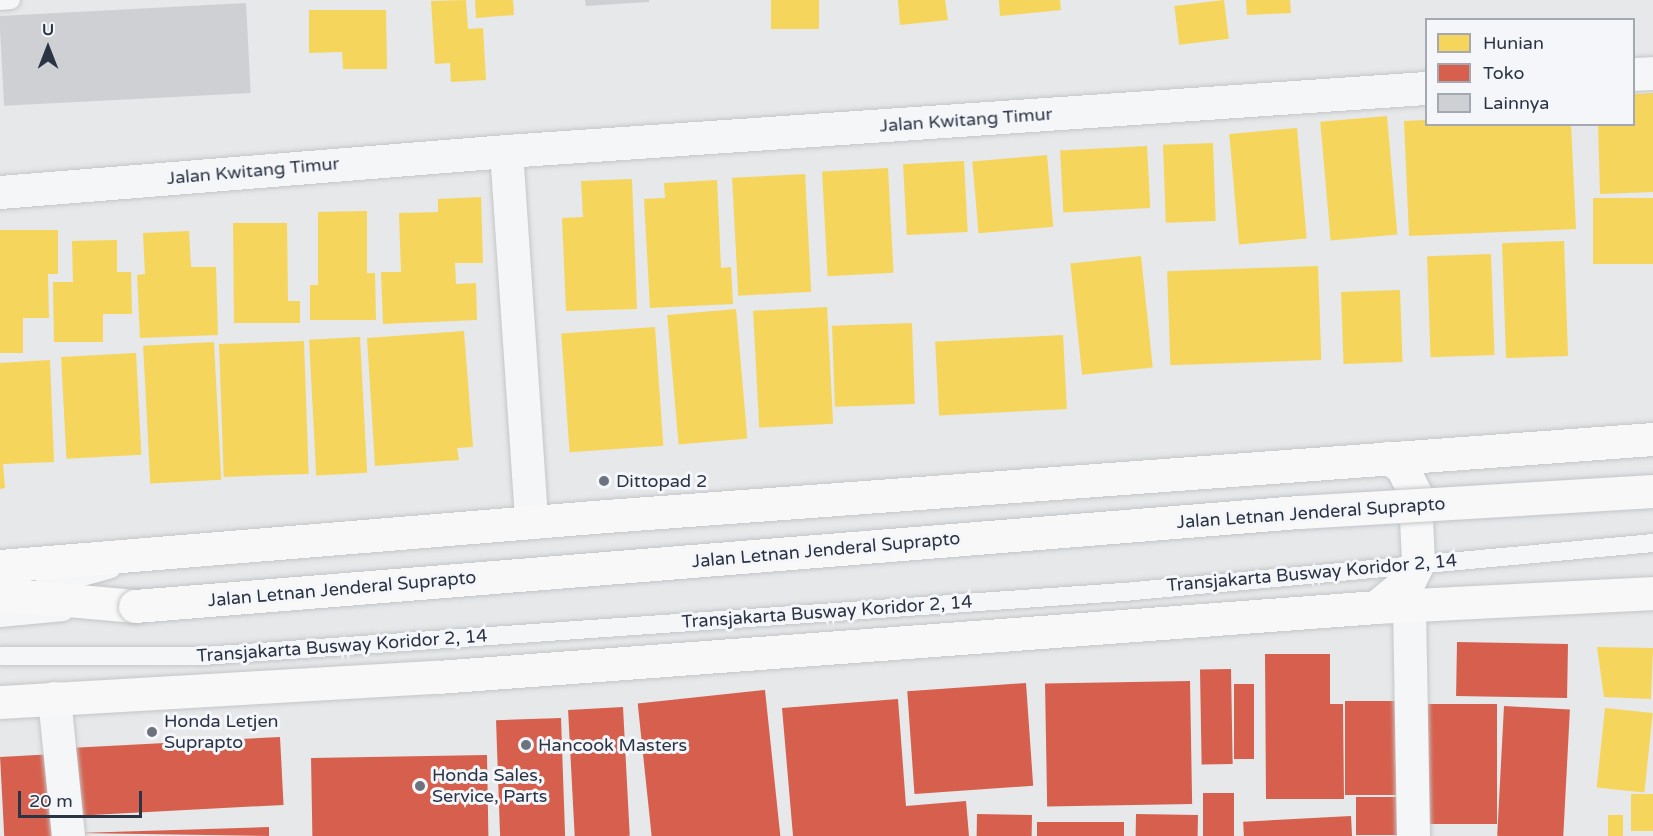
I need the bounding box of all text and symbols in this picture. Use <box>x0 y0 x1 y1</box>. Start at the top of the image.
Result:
north arrow <box>18 18 78 78</box>
legend <box>1425 18 1635 126</box>
text: U <box>42 20 54 40</box>
text: Hunian <box>1483 32 1544 54</box>
text: Toko <box>1483 62 1524 84</box>
text: Lainnya <box>1483 92 1549 114</box>
street label: Jalan Kwitang Timur <box>879 103 1053 137</box>
street label: Jalan Kwitang Timur <box>166 153 340 189</box>
place label: Dittopad 2 <box>616 470 707 492</box>
marker: Dittopad 2 <box>597 474 611 488</box>
street label: Jalan Letnan Jenderal Suprapto <box>1176 493 1446 533</box>
street label: Jalan Letnan Jenderal Suprapto <box>691 528 961 572</box>
street label: Transjakarta Busway Koridor 2, 14 <box>1166 550 1458 596</box>
street label: Jalan Letnan Jenderal Suprapto <box>207 567 477 611</box>
street label: Transjakarta Busway Koridor 2, 14 <box>681 591 973 633</box>
street label: Transjakarta Busway Koridor 2, 14 <box>196 625 488 667</box>
place label: Honda Letjen Suprapto <box>164 711 279 754</box>
marker: Honda Letjen Suprapto <box>145 725 159 739</box>
place label: Hancook Masters <box>538 734 687 756</box>
marker: Hancook Masters <box>519 738 533 752</box>
place label: Honda Sales, Service, Parts <box>432 765 547 808</box>
scale bar <box>21 779 146 817</box>
marker: Honda Sales, Service, Parts <box>413 779 427 793</box>
text: 20 m <box>29 790 73 812</box>

